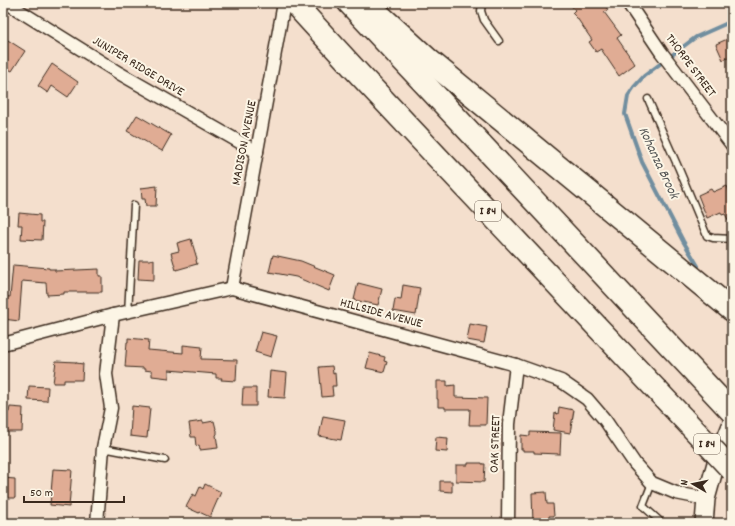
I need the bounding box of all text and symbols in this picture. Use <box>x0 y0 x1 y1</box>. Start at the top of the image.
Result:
street label: THORPE STREET <box>660 30 720 102</box>
street label: JUNIPER RIDGE DRIVE <box>88 32 188 102</box>
street label: MADISON AVENUE <box>227 99 263 187</box>
water label: Kohanza Brook <box>633 124 684 203</box>
road number: I 84 <box>475 201 501 221</box>
street label: HILLSIDE AVENUE <box>338 294 424 334</box>
street label: OAK STREET <box>485 415 507 473</box>
road number: I 84 <box>694 434 720 454</box>
north arrow <box>673 464 713 504</box>
scale bar <box>24 478 124 504</box>
text: N <box>677 478 694 487</box>
text: 50 m <box>30 485 53 502</box>

